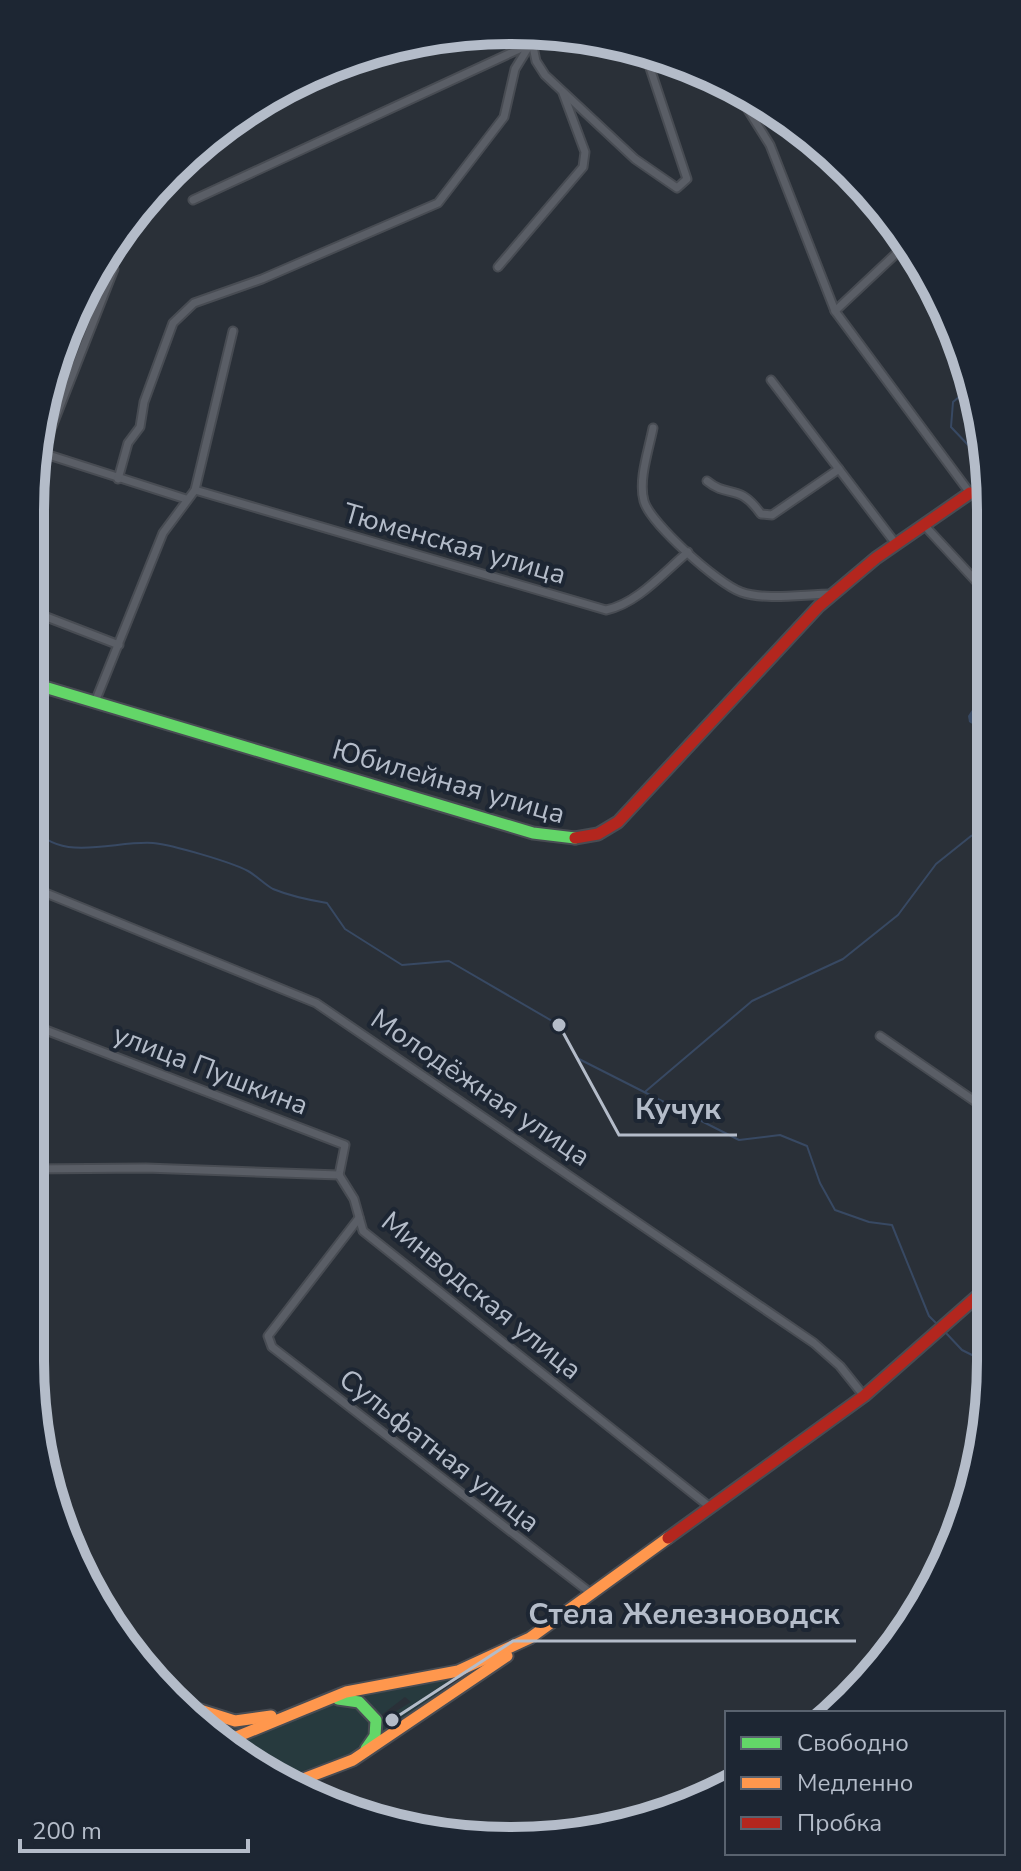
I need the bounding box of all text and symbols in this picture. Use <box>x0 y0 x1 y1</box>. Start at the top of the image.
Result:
street label: Тюменская улица <box>339 494 570 594</box>
street label: Юбилейная улица <box>328 731 569 833</box>
street label: Молодёжная улица <box>363 1000 598 1175</box>
street label: улица Пушкина <box>108 1015 314 1125</box>
callout: Кучук <box>619 1081 737 1135</box>
text: Кучук <box>635 1089 721 1130</box>
street label: Минводская улица <box>373 1203 590 1389</box>
street label: Сульфатная улица <box>331 1360 548 1541</box>
callout: Стела Железноводск <box>513 1587 856 1641</box>
text: Стела Железноводск <box>528 1594 840 1635</box>
legend <box>725 1711 1005 1855</box>
text: Свободно <box>797 1727 909 1759</box>
text: Медленно <box>797 1767 913 1799</box>
scale bar <box>20 1803 248 1853</box>
text: Пробка <box>797 1807 882 1839</box>
text: 200 m <box>32 1815 102 1847</box>

